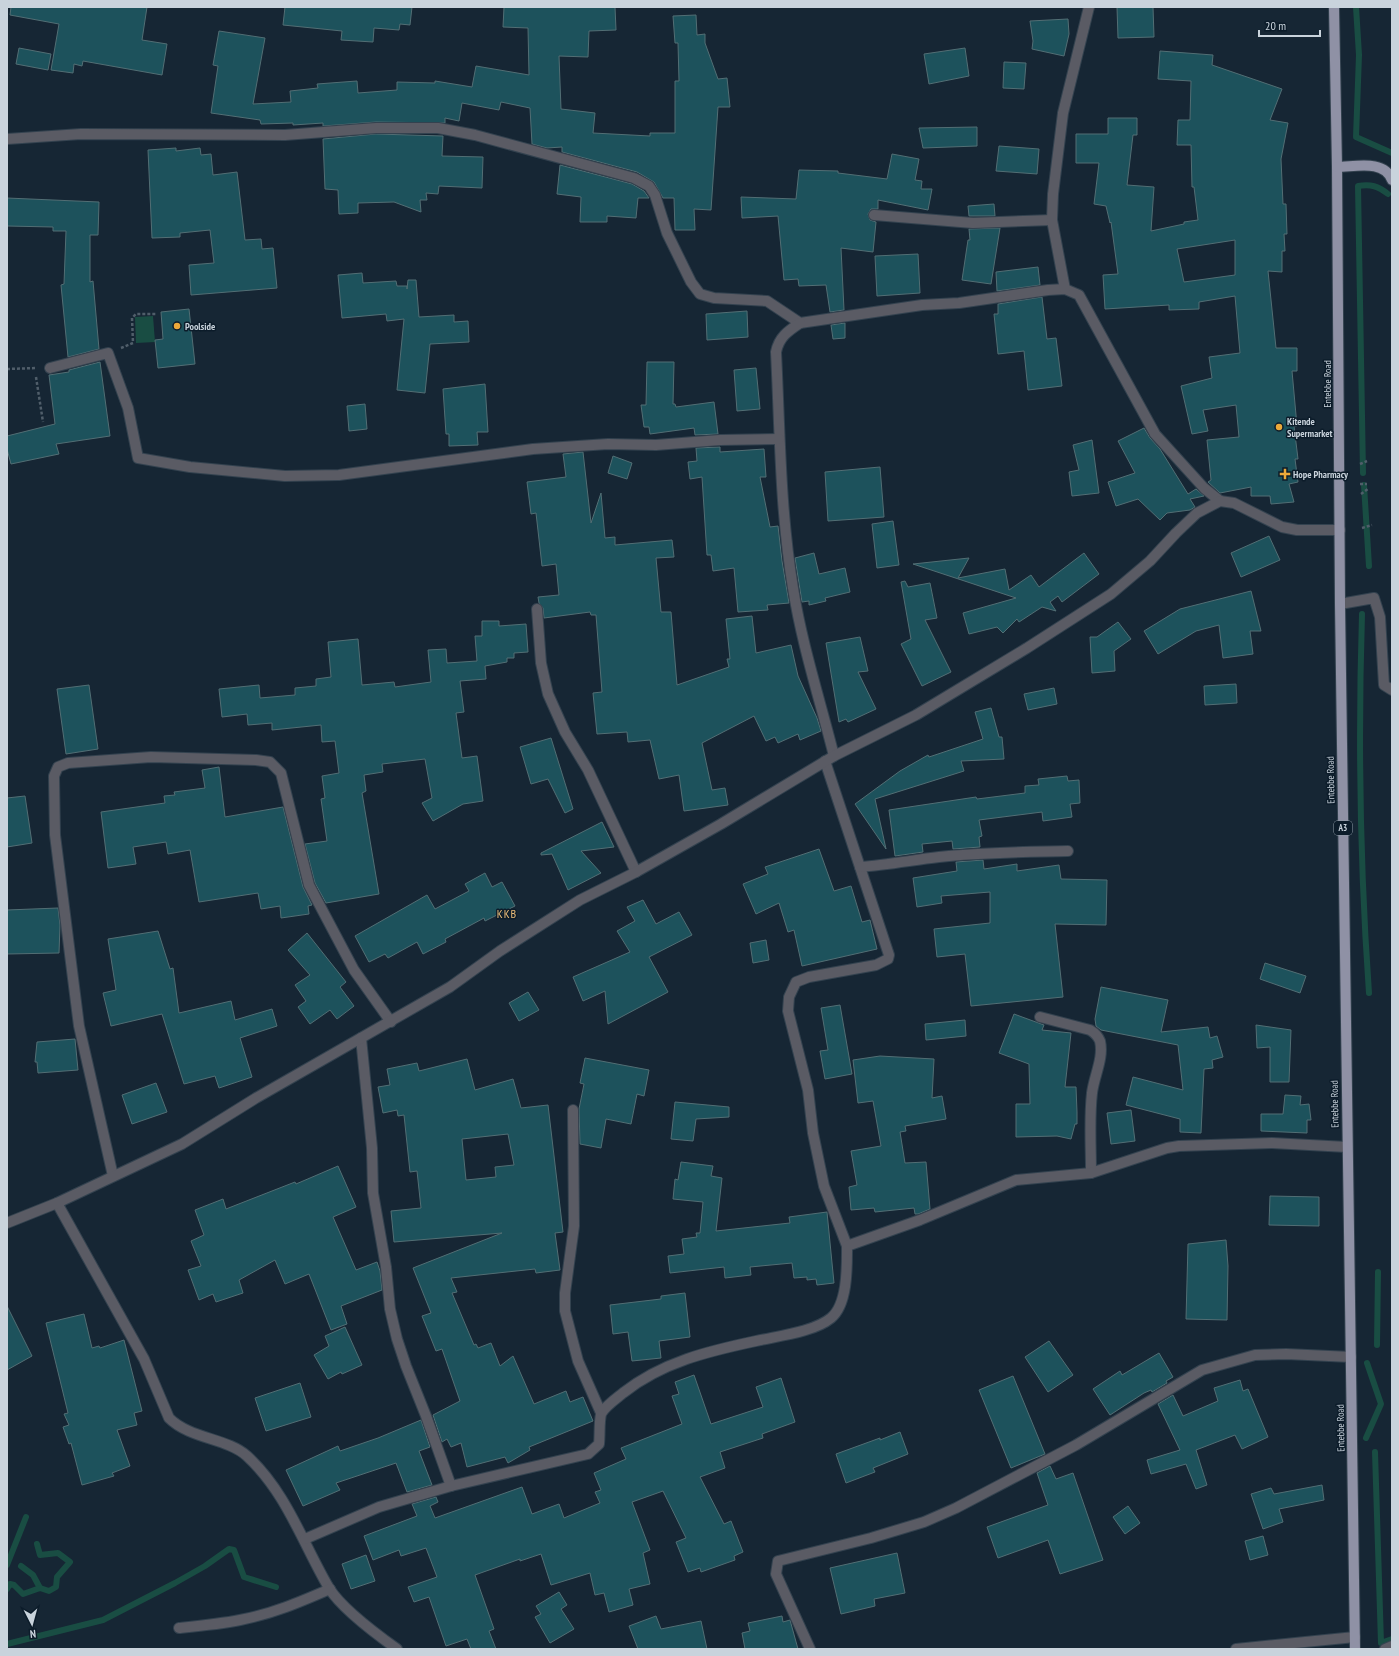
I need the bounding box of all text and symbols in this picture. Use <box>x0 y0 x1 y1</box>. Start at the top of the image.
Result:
scale bar <box>1259 12 1320 38</box>
text: 20 m <box>1265 18 1286 33</box>
place label: Poolside <box>185 320 215 333</box>
marker: Poolside <box>172 321 182 331</box>
street label: Entebbe Road <box>1321 360 1334 408</box>
place label: Kitende Supermarket <box>1287 415 1333 440</box>
marker: Kitende Supermarket <box>1274 422 1284 432</box>
place label: Hope Pharmacy <box>1293 468 1349 481</box>
marker: Hope Pharmacy <box>1280 469 1290 479</box>
street label: Entebbe Road <box>1324 756 1337 804</box>
road number: A3 <box>1334 821 1352 835</box>
district label: KKB <box>497 906 517 921</box>
street label: Entebbe Road <box>1328 1080 1341 1128</box>
street label: Entebbe Road <box>1334 1404 1347 1452</box>
north arrow <box>12 1604 52 1644</box>
text: N <box>29 1627 37 1641</box>

